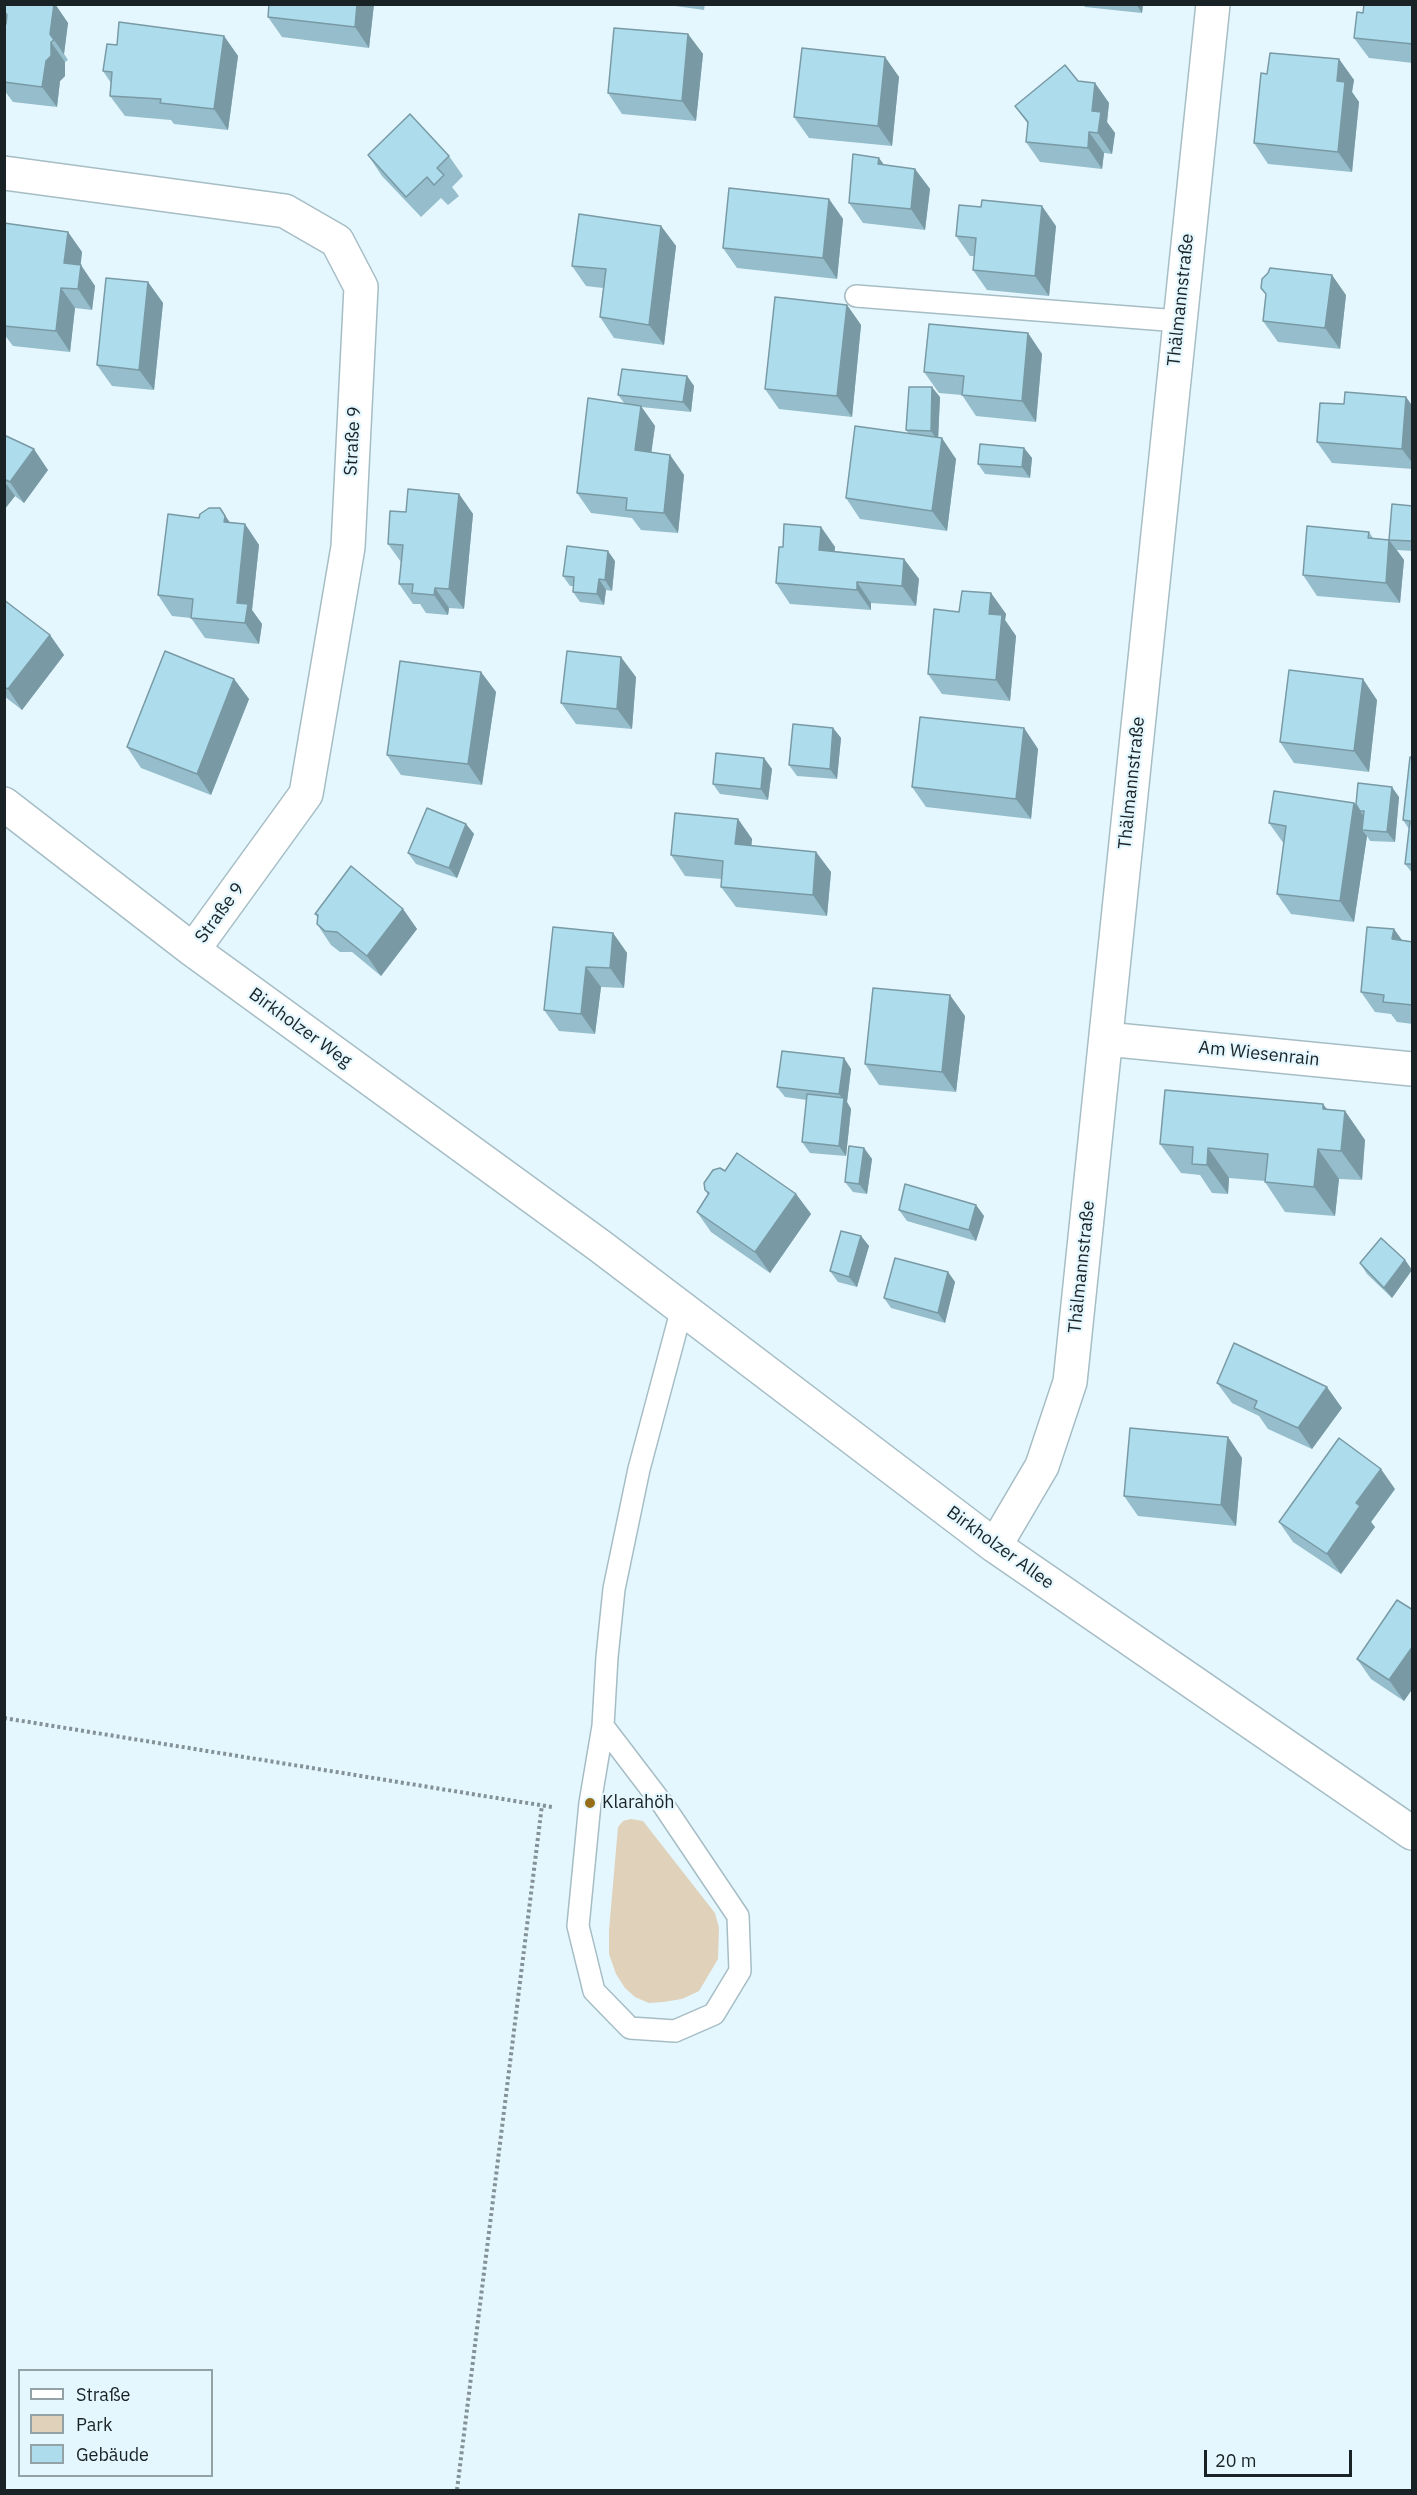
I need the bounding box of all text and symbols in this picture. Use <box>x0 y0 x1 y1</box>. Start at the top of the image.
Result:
street label: Thälmannstraße <box>1163 233 1199 367</box>
street label: Straße 9 <box>340 406 366 476</box>
street label: Thälmannstraße <box>1114 716 1150 850</box>
street label: Straße 9 <box>191 879 249 947</box>
street label: Birkholzer Weg <box>244 984 356 1072</box>
street label: Am Wiesenrain <box>1197 1037 1321 1071</box>
street label: Thälmannstraße <box>1064 1200 1100 1334</box>
street label: Birkholzer Allee <box>942 1502 1058 1594</box>
place label: Klarahöh <box>602 1792 675 1814</box>
marker: Klarahöh <box>583 1796 597 1810</box>
legend <box>18 2369 213 2477</box>
text: Straße <box>76 2383 130 2406</box>
text: Park <box>76 2413 112 2436</box>
scale bar <box>1207 2438 1356 2476</box>
text: Gebäude <box>76 2443 149 2466</box>
text: 20 m <box>1215 2449 1257 2472</box>

